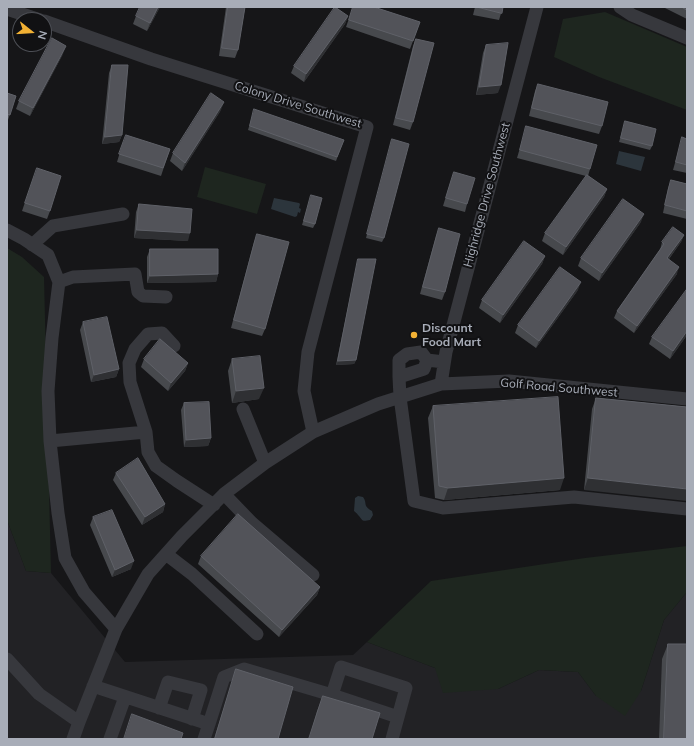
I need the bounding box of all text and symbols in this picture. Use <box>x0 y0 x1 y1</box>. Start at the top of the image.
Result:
north arrow <box>12 12 52 52</box>
text: N <box>35 29 50 41</box>
street label: Colony Drive Southwest <box>233 79 363 131</box>
street label: Highridge Drive Southwest <box>461 121 513 269</box>
place label: Discount Food Mart <box>422 321 481 349</box>
marker: Discount Food Mart <box>409 330 419 340</box>
street label: Golf Road Southwest <box>500 376 618 400</box>

